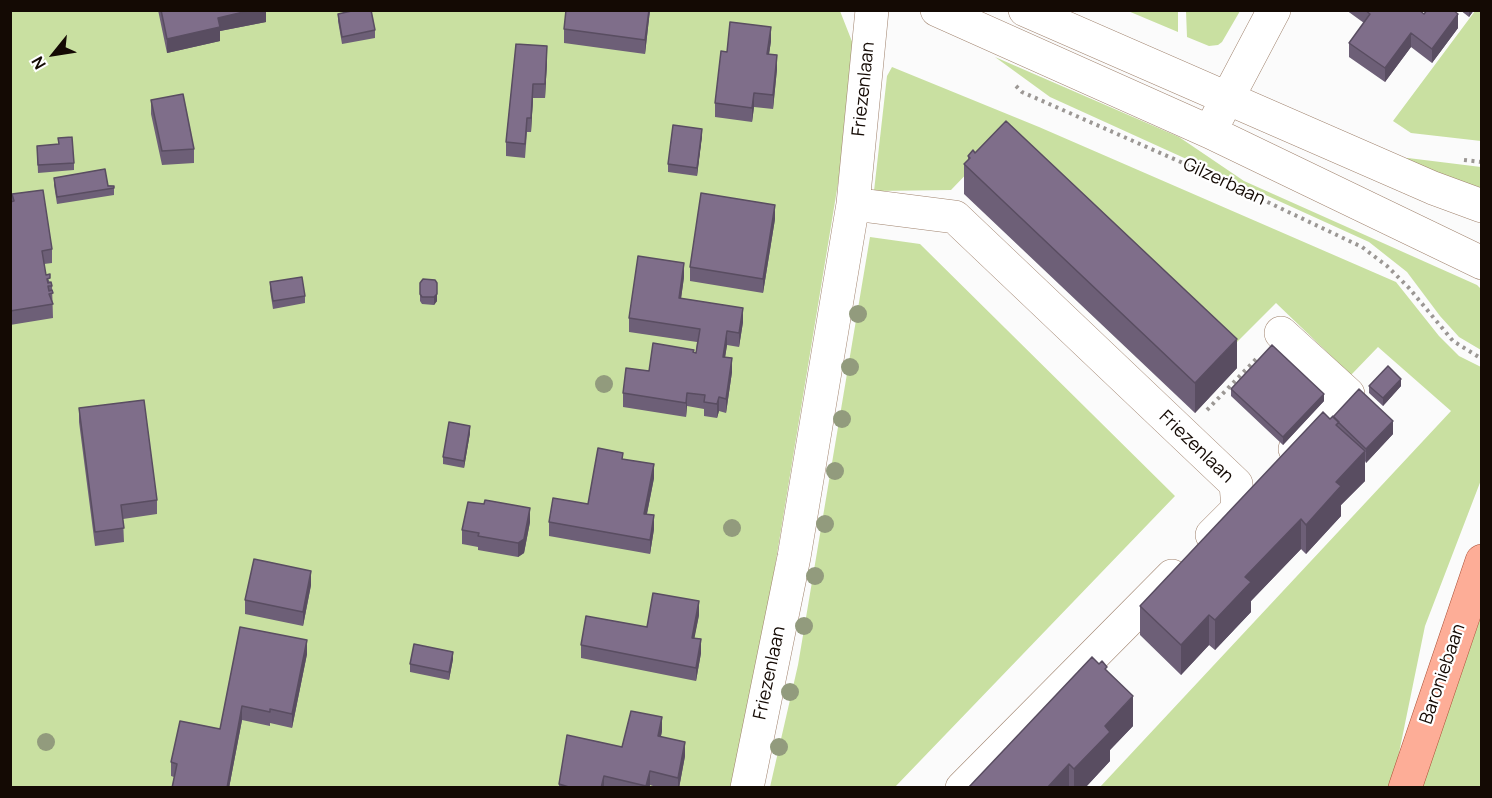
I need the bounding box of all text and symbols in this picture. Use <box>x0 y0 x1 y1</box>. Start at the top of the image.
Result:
north arrow <box>24 24 84 84</box>
street label: Friezenlaan <box>848 41 880 137</box>
text: N <box>26 53 51 73</box>
street label: Gilzerbaan <box>1179 154 1269 210</box>
street label: Friezenlaan <box>1154 406 1238 488</box>
street label: Baroniebaan <box>1416 621 1470 727</box>
street label: Friezenlaan <box>750 624 790 722</box>

